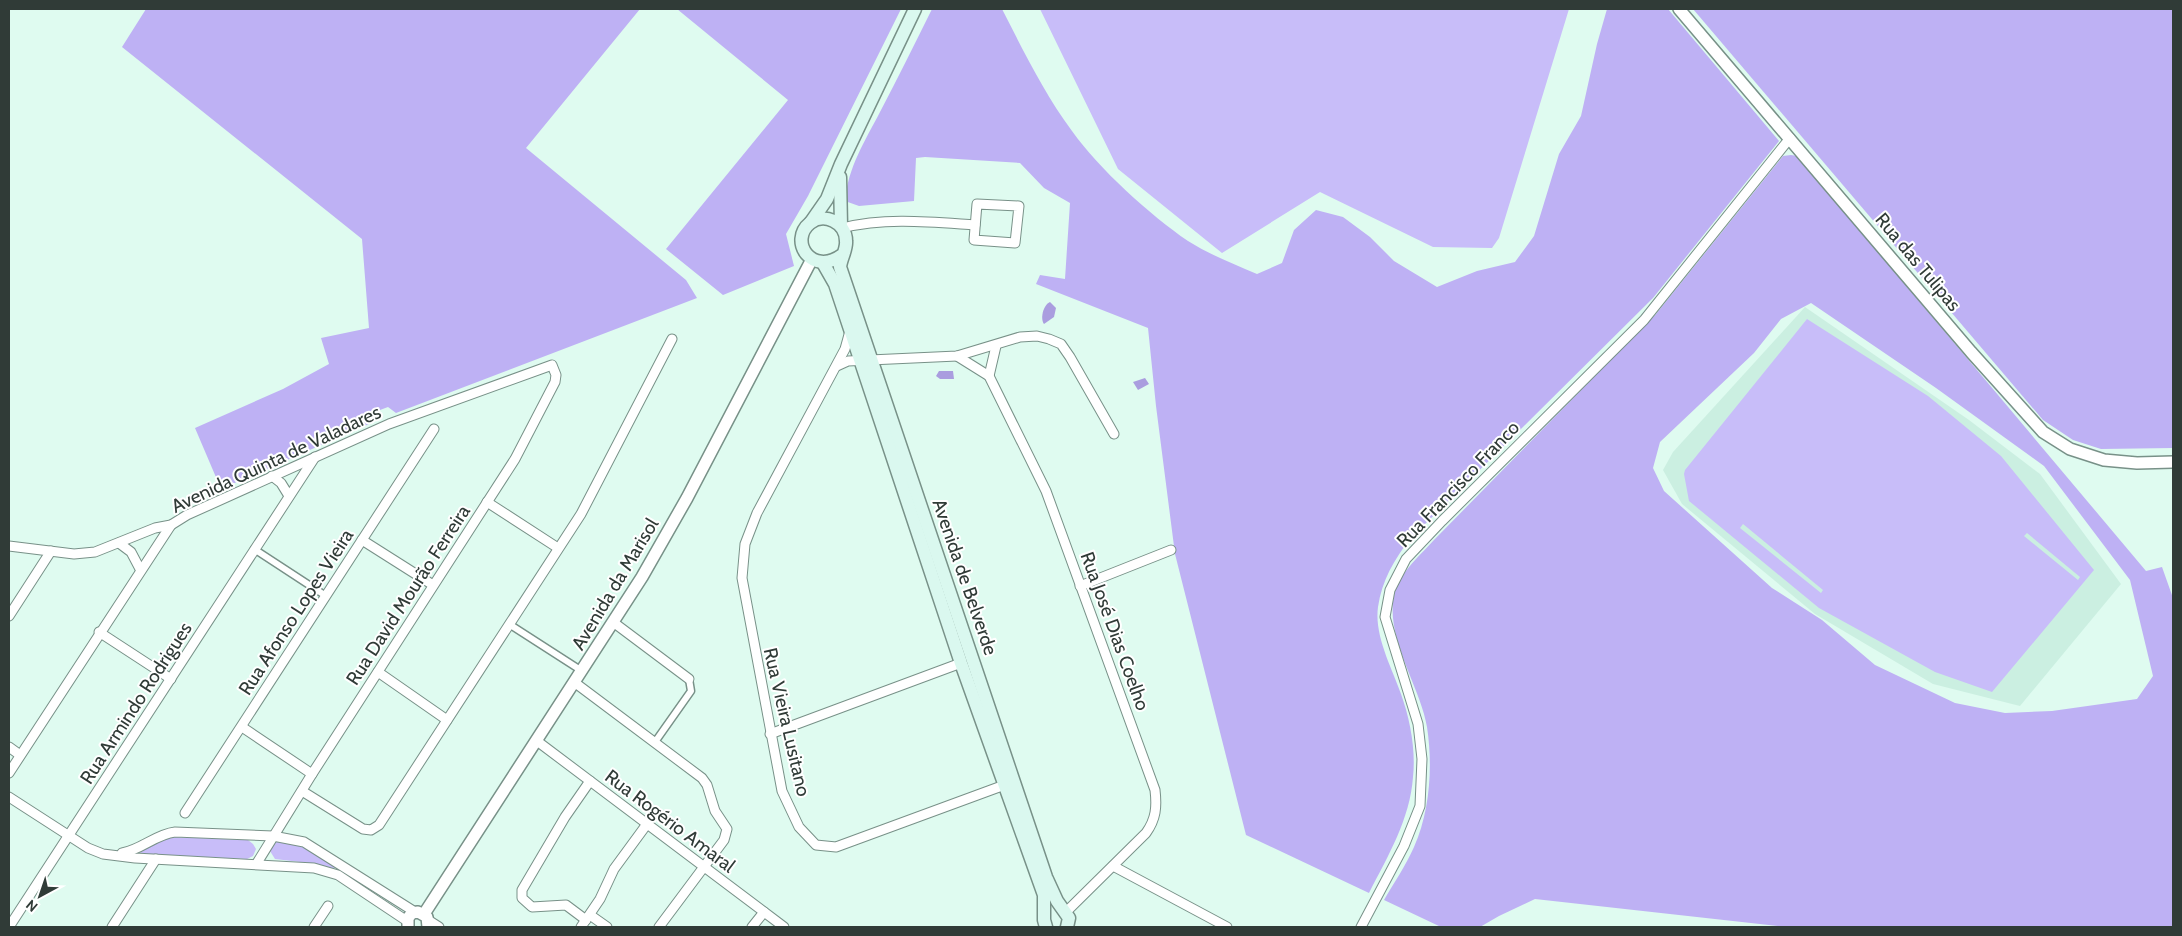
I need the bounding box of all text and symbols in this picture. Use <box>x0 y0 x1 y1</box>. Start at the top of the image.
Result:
street label: Rua das Tulipas <box>1870 208 1966 316</box>
street label: Avenida Quinta de Valadares <box>168 400 384 518</box>
street label: Rua Francisco Franco <box>1392 416 1524 552</box>
street label: Avenida de Belverde <box>928 496 1003 658</box>
street label: Rua David Mourão Ferreira <box>341 501 475 689</box>
street label: Avenida da Marisol <box>567 513 664 654</box>
street label: Rua Afonso Lopes Vieira <box>234 525 358 699</box>
street label: Rua José Dias Coelho <box>1076 548 1154 714</box>
street label: Rua Armindo Rodrigues <box>75 618 197 788</box>
street label: Rua Vieira Lusitano <box>759 645 815 799</box>
street label: Rua Rogério Amaral <box>600 765 740 878</box>
north arrow <box>15 871 65 921</box>
text: N <box>22 896 41 916</box>

